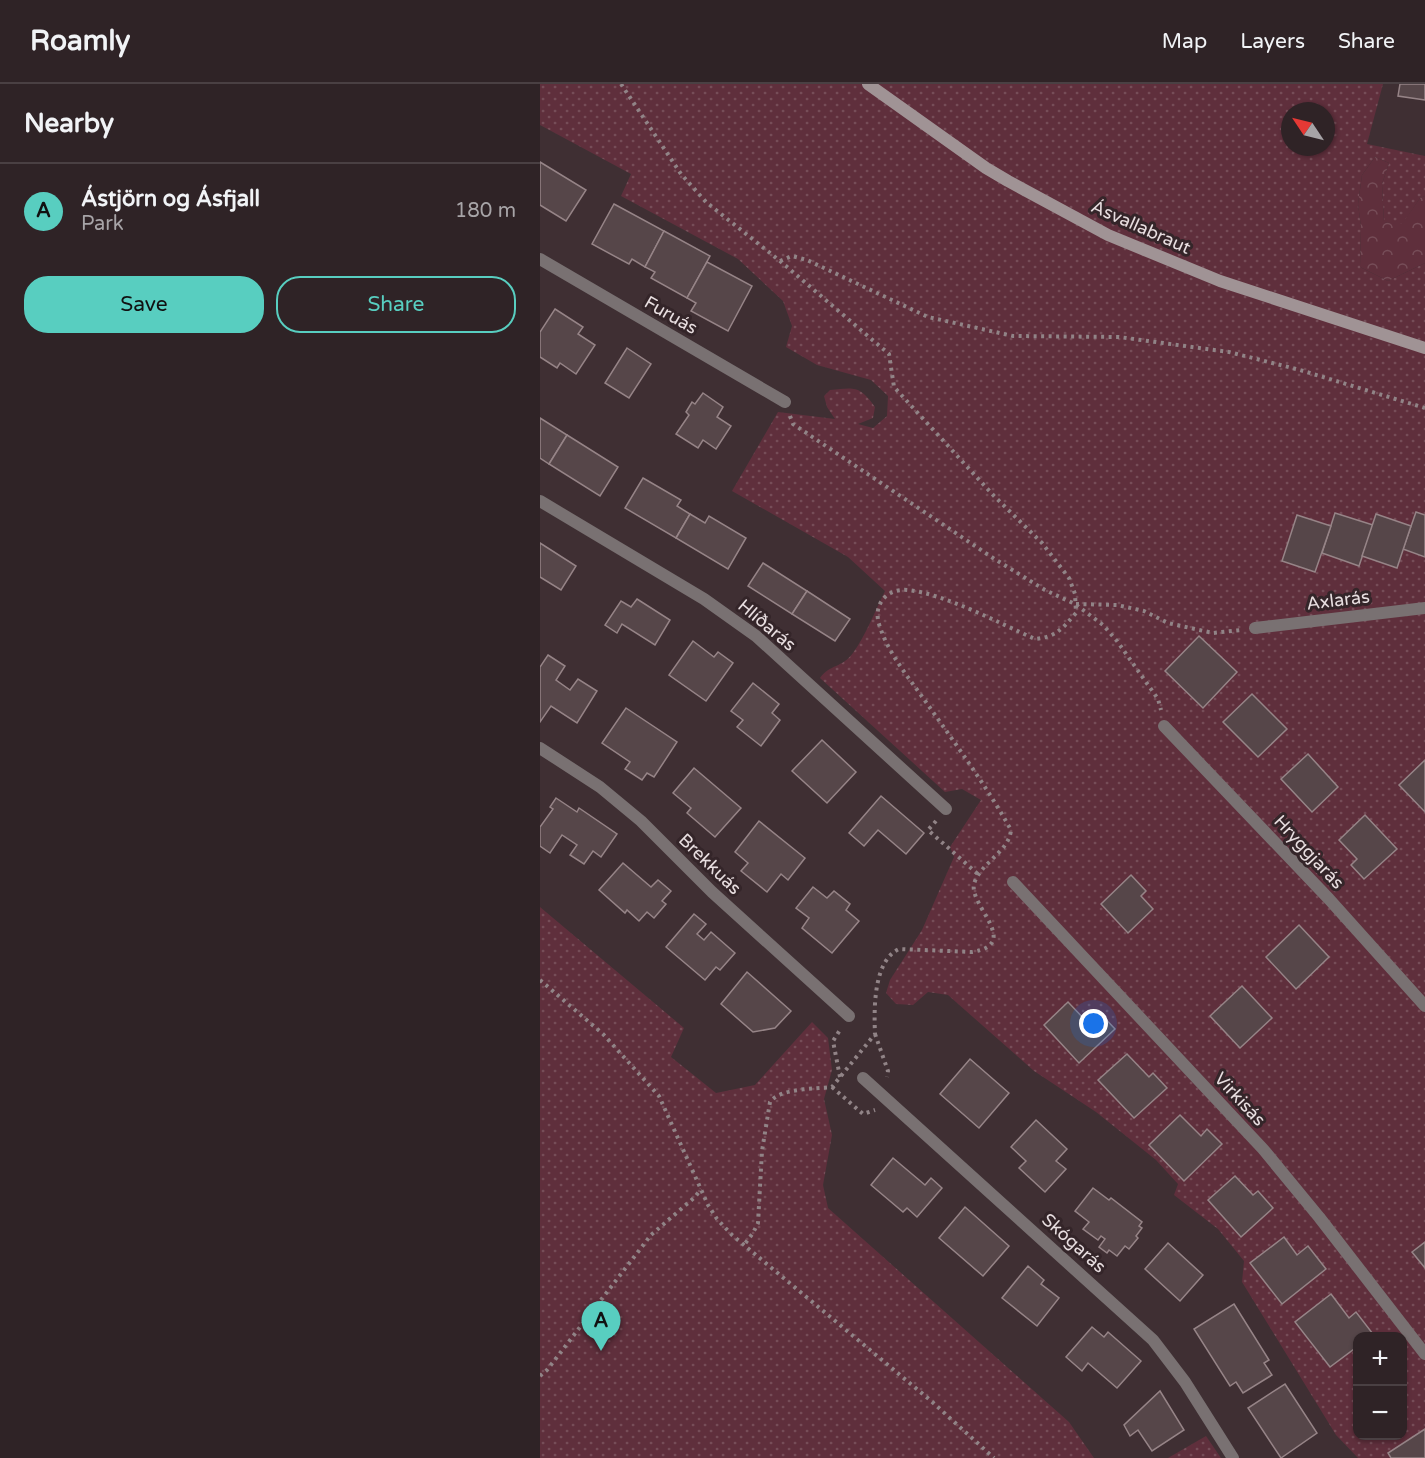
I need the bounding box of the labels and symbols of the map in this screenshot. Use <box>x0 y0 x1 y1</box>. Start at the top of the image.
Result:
north arrow <box>1281 102 1335 156</box>
street label: Ásvallabraut <box>1088 195 1194 259</box>
street label: Furuás <box>640 291 702 339</box>
street label: Axlarás <box>1305 585 1371 615</box>
street label: Hlíðarás <box>734 594 800 656</box>
street label: Hryggjarás <box>1269 811 1349 893</box>
street label: Brekkuás <box>674 829 746 899</box>
your location <box>1079 1009 1108 1038</box>
street label: Virkisás <box>1210 1068 1270 1130</box>
street label: Skógarás <box>1037 1209 1111 1277</box>
pin: A <box>582 1302 620 1351</box>

